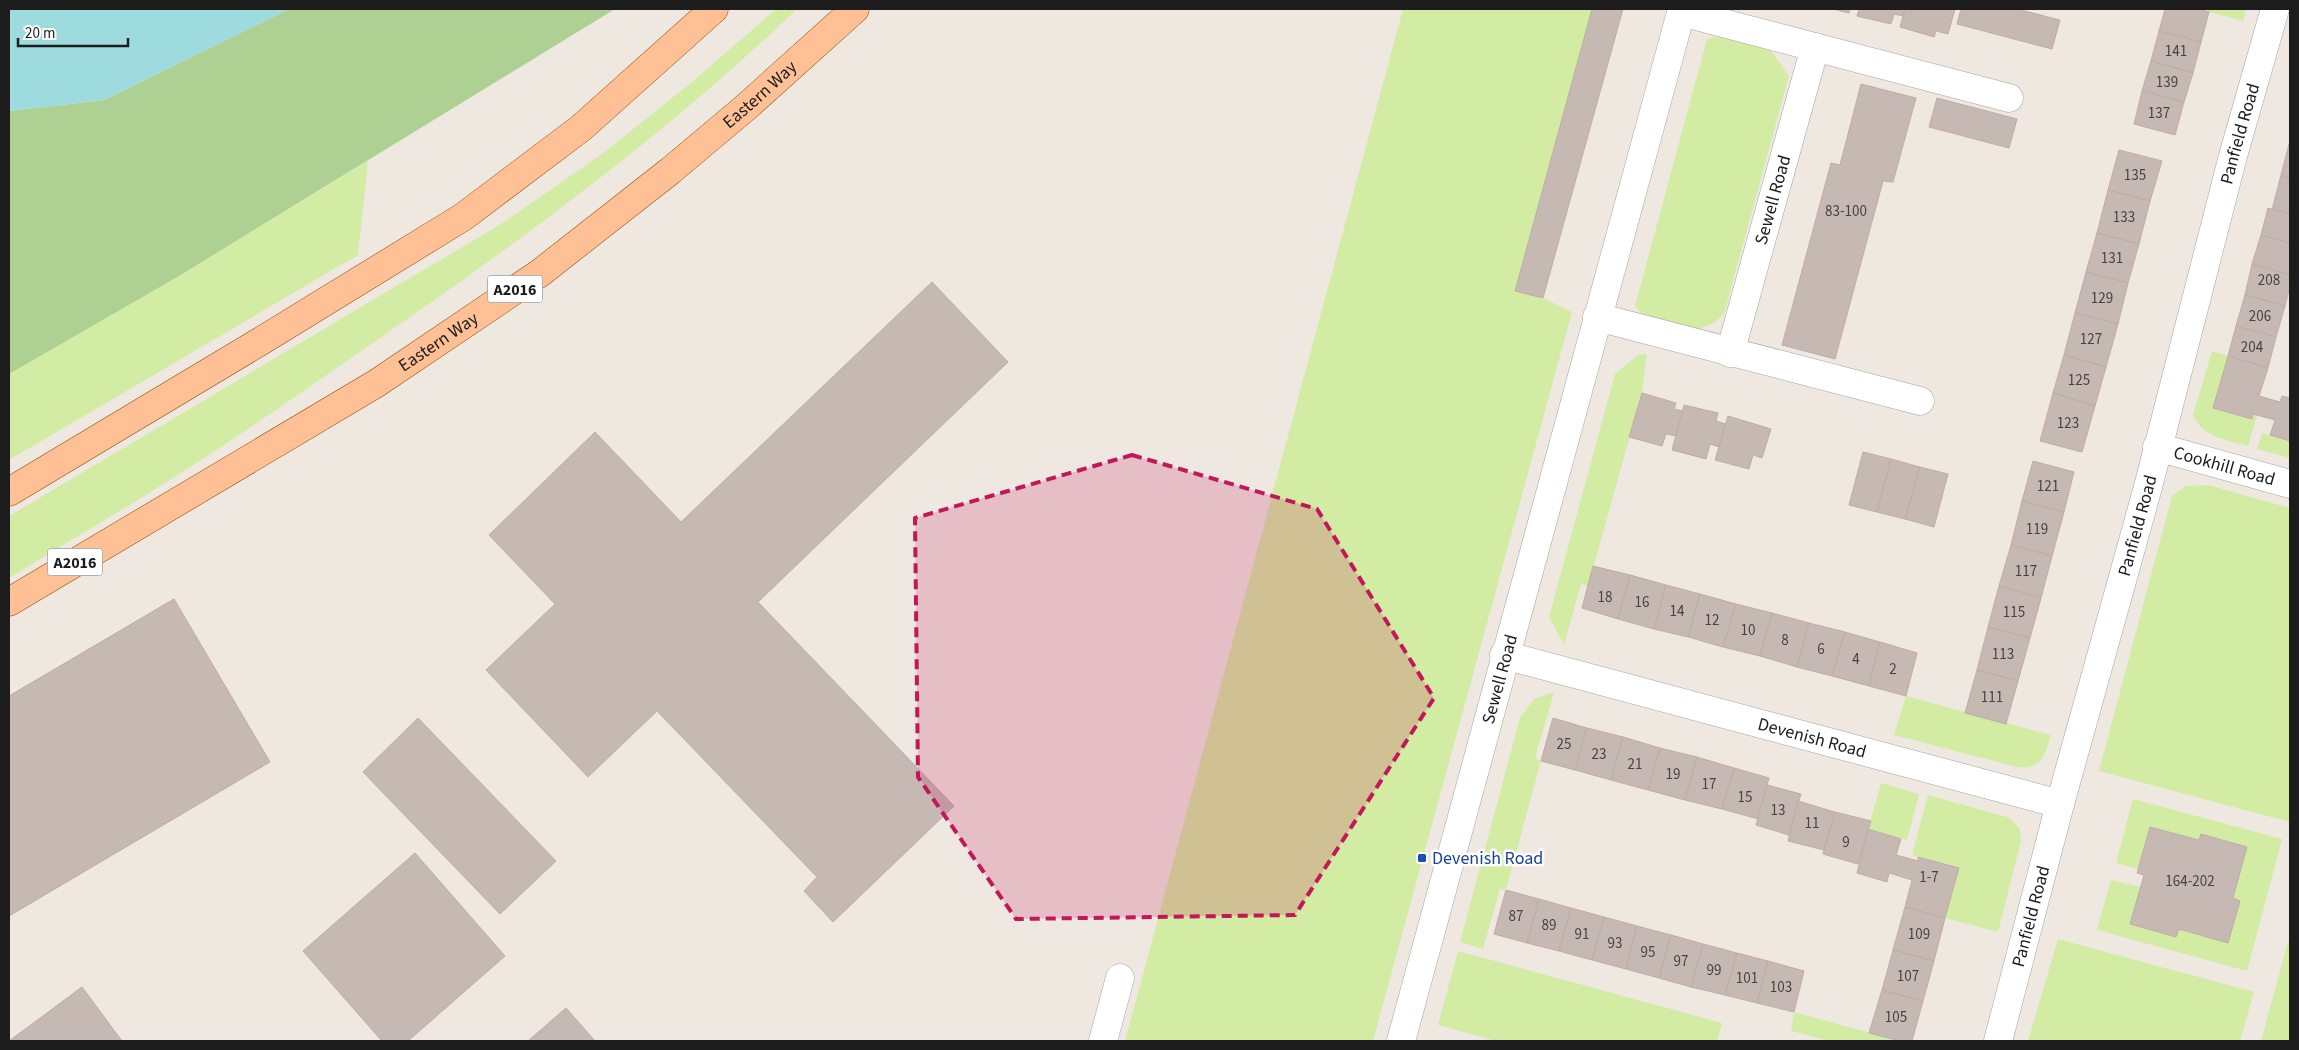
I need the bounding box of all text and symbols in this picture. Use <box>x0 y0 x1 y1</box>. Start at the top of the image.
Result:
scale bar <box>18 15 128 47</box>
text: 20 m <box>25 23 55 44</box>
house number: 141 <box>2165 41 2187 62</box>
street label: Eastern Way <box>717 55 803 135</box>
house number: 139 <box>2156 72 2178 93</box>
street label: Panfield Road <box>2214 80 2266 187</box>
house number: 137 <box>2148 103 2170 124</box>
street label: Sewell Road <box>1749 152 1797 248</box>
house number: 135 <box>2124 165 2146 186</box>
house number: 83-100 <box>1825 201 1867 222</box>
house number: 133 <box>2113 207 2135 228</box>
house number: 131 <box>2101 248 2123 269</box>
house number: 208 <box>2258 270 2280 291</box>
road number: A2016 <box>488 276 542 302</box>
house number: 129 <box>2091 288 2113 309</box>
street label: Eastern Way <box>393 306 484 378</box>
house number: 206 <box>2249 306 2271 327</box>
house number: 127 <box>2080 329 2102 350</box>
house number: 204 <box>2241 337 2264 358</box>
house number: 125 <box>2068 370 2090 391</box>
house number: 123 <box>2057 413 2079 434</box>
street label: Cookhill Road <box>2171 440 2278 492</box>
street label: Panfield Road <box>2112 472 2164 579</box>
house number: 121 <box>2037 476 2059 497</box>
house number: 119 <box>2026 519 2048 540</box>
road number: A2016 <box>48 548 102 576</box>
house number: 117 <box>2015 561 2037 582</box>
house number: 18 <box>1598 587 1612 608</box>
house number: 16 <box>1635 592 1649 613</box>
house number: 14 <box>1670 601 1685 622</box>
house number: 115 <box>2003 602 2025 623</box>
house number: 12 <box>1705 610 1719 631</box>
house number: 10 <box>1741 620 1755 641</box>
house number: 8 <box>1781 630 1789 651</box>
street label: Sewell Road <box>1476 632 1524 727</box>
house number: 6 <box>1817 639 1825 660</box>
house number: 113 <box>1992 644 2014 665</box>
house number: 4 <box>1852 649 1860 670</box>
house number: 2 <box>1889 659 1897 680</box>
house number: 111 <box>1981 687 2003 708</box>
street label: Devenish Road <box>1755 712 1869 765</box>
house number: 25 <box>1557 734 1571 755</box>
house number: 23 <box>1592 744 1606 765</box>
house number: 21 <box>1628 754 1642 775</box>
house number: 19 <box>1666 764 1680 785</box>
house number: 17 <box>1702 774 1716 795</box>
house number: 15 <box>1738 787 1752 808</box>
house number: 13 <box>1771 800 1785 821</box>
house number: 11 <box>1805 813 1819 834</box>
house number: 9 <box>1842 832 1850 853</box>
place label: Devenish Road <box>1432 846 1543 871</box>
marker: Devenish Road <box>1416 852 1428 864</box>
street label: Panfield Road <box>2006 863 2056 970</box>
house number: 1-7 <box>1919 867 1939 888</box>
house number: 164-202 <box>2165 871 2215 892</box>
house number: 87 <box>1509 906 1523 927</box>
house number: 89 <box>1542 915 1556 936</box>
house number: 91 <box>1575 924 1589 945</box>
house number: 109 <box>1908 924 1930 945</box>
house number: 93 <box>1608 933 1622 954</box>
house number: 95 <box>1641 942 1655 963</box>
house number: 97 <box>1674 951 1688 972</box>
house number: 99 <box>1707 960 1721 981</box>
house number: 107 <box>1897 966 1919 987</box>
house number: 101 <box>1736 968 1758 989</box>
house number: 103 <box>1770 977 1792 998</box>
house number: 105 <box>1885 1007 1907 1028</box>

